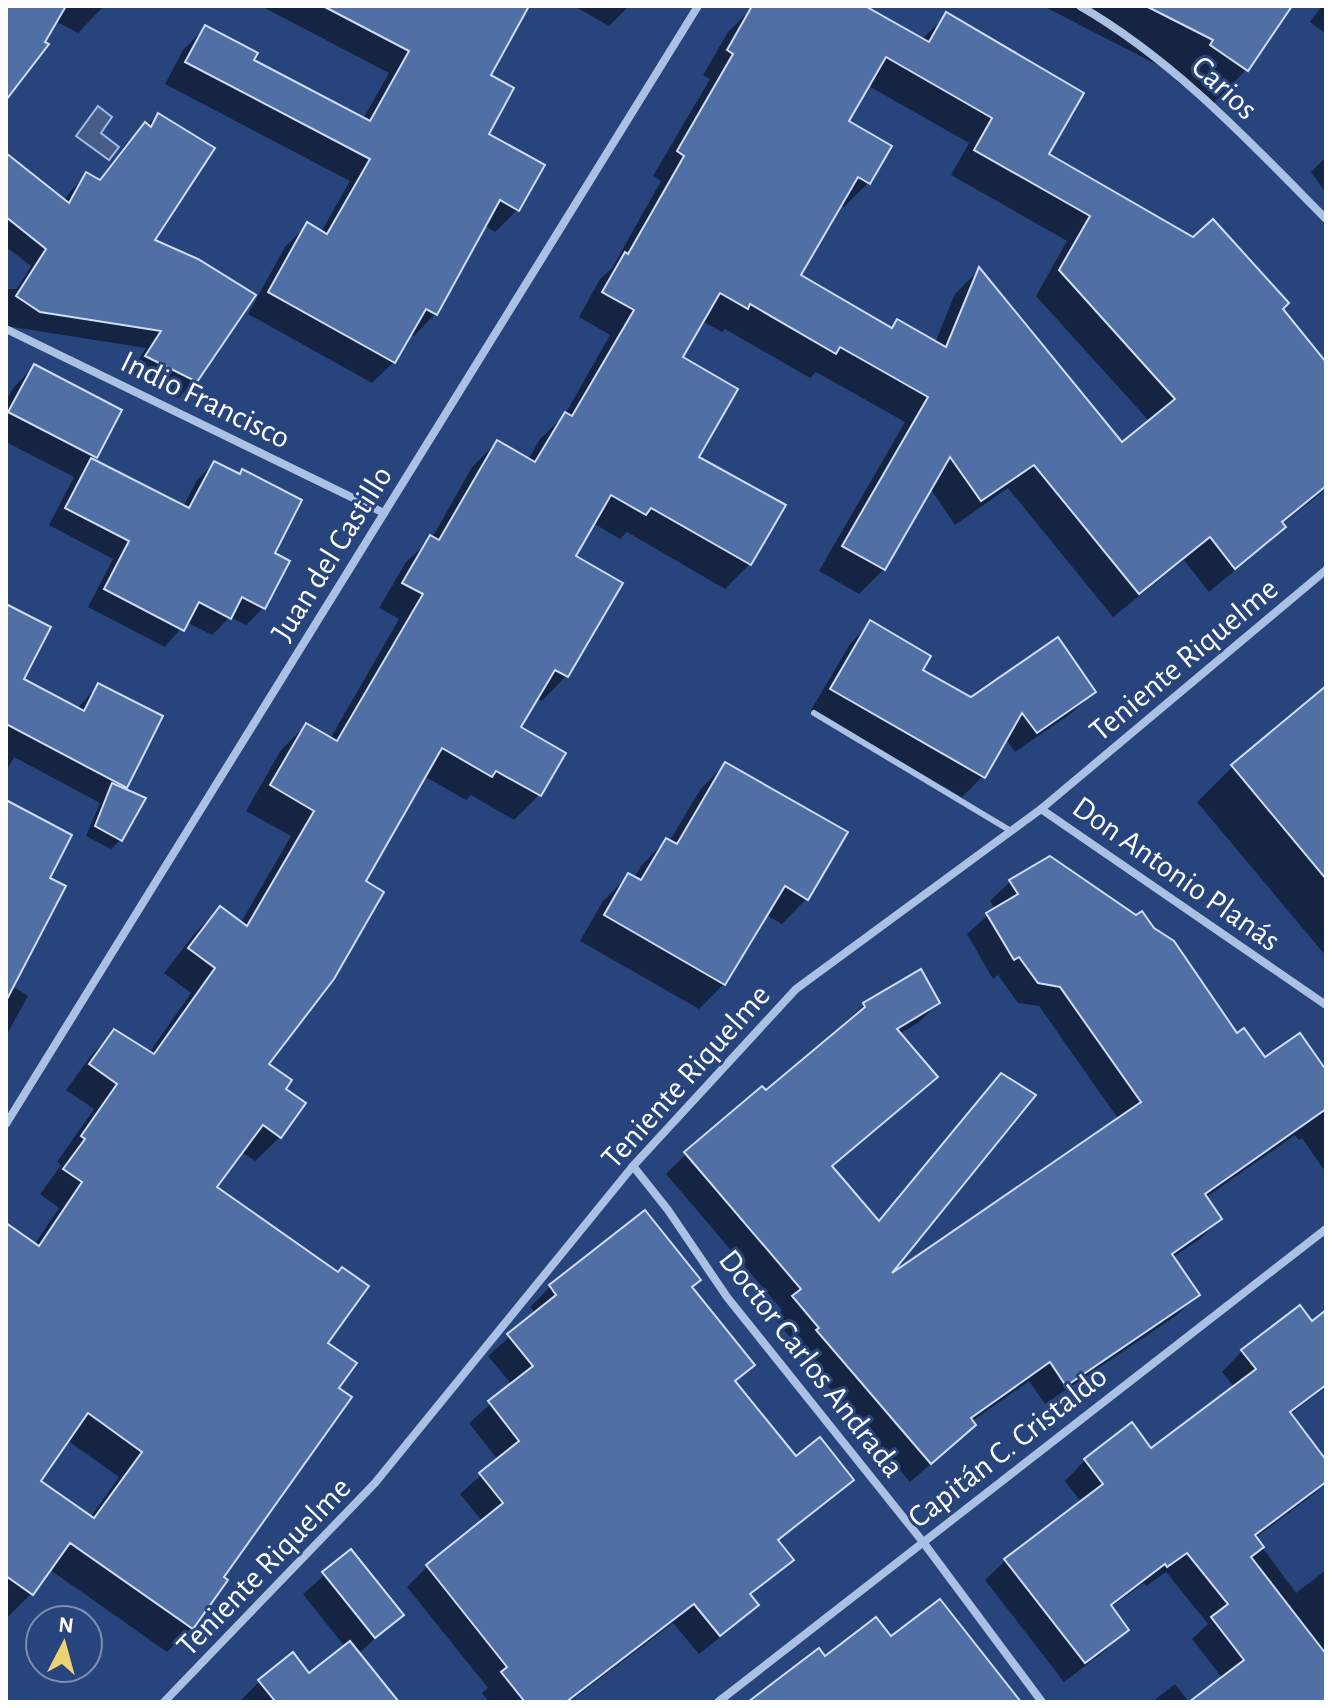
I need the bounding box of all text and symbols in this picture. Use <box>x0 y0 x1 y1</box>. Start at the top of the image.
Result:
street label: Carios <box>1185 50 1263 126</box>
street label: Indio Francisco <box>116 345 295 455</box>
street label: Juan del Castillo <box>265 460 398 647</box>
street label: Teniente Riquelme <box>1083 572 1284 747</box>
street label: Don Antonio Planás <box>1067 790 1286 957</box>
street label: Teniente Riquelme <box>595 979 776 1175</box>
street label: Doctor Carlos Andrada <box>713 1244 910 1483</box>
street label: Capitán C. Cristaldo <box>902 1360 1113 1534</box>
street label: Teniente Riquelme <box>171 1471 357 1662</box>
north arrow <box>24 1604 104 1684</box>
text: N <box>57 1613 75 1637</box>

